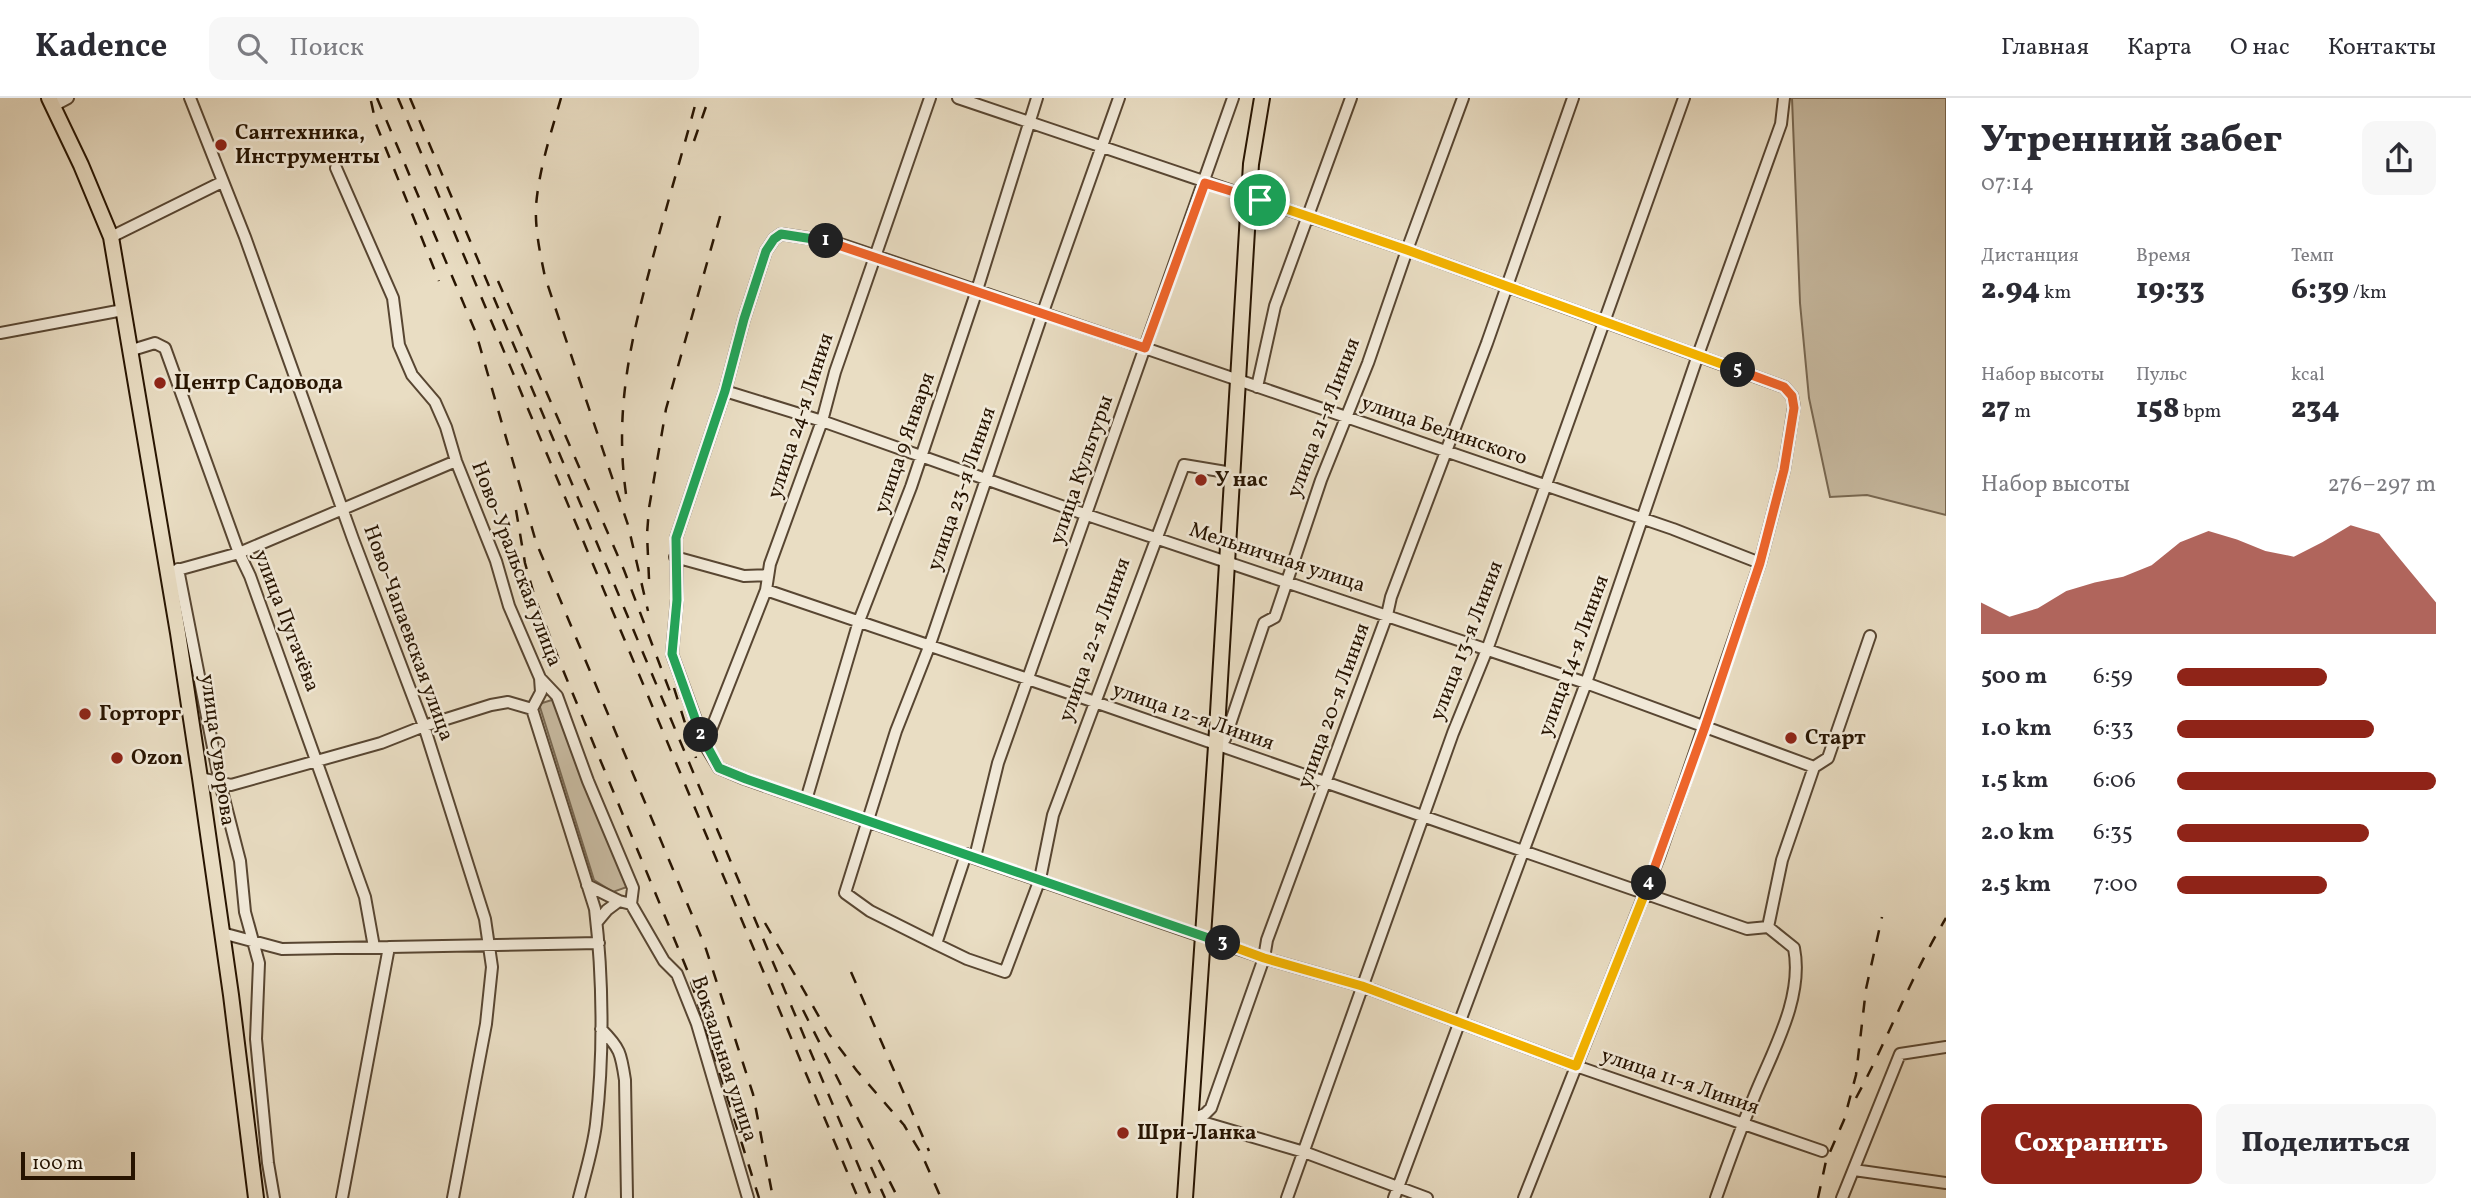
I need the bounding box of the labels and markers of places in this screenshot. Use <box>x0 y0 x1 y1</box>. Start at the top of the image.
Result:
place label: Сантехника, Инструменты <box>235 119 380 172</box>
marker: Сантехника, Инструменты <box>213 137 229 153</box>
pin <box>1230 170 1290 230</box>
pin: 1 <box>808 223 844 258</box>
pin: 5 <box>1720 352 1756 388</box>
place label: Центр Садовода <box>174 369 343 398</box>
marker: Центр Садовода <box>152 375 168 391</box>
place label: У нас <box>1215 466 1268 495</box>
marker: У нас <box>1193 472 1209 488</box>
place label: Горторг <box>99 700 181 729</box>
marker: Горторг <box>77 706 93 722</box>
pin: 2 <box>684 718 718 752</box>
place label: Cтарт <box>1805 724 1866 753</box>
marker: Cтарт <box>1783 730 1799 746</box>
place label: Ozon <box>131 744 183 773</box>
marker: Ozon <box>109 750 125 766</box>
pin: 4 <box>1632 866 1666 900</box>
pin: 3 <box>1206 926 1240 960</box>
place label: Шри-Ланка <box>1137 1119 1257 1148</box>
marker: Шри-Ланка <box>1115 1125 1131 1141</box>

